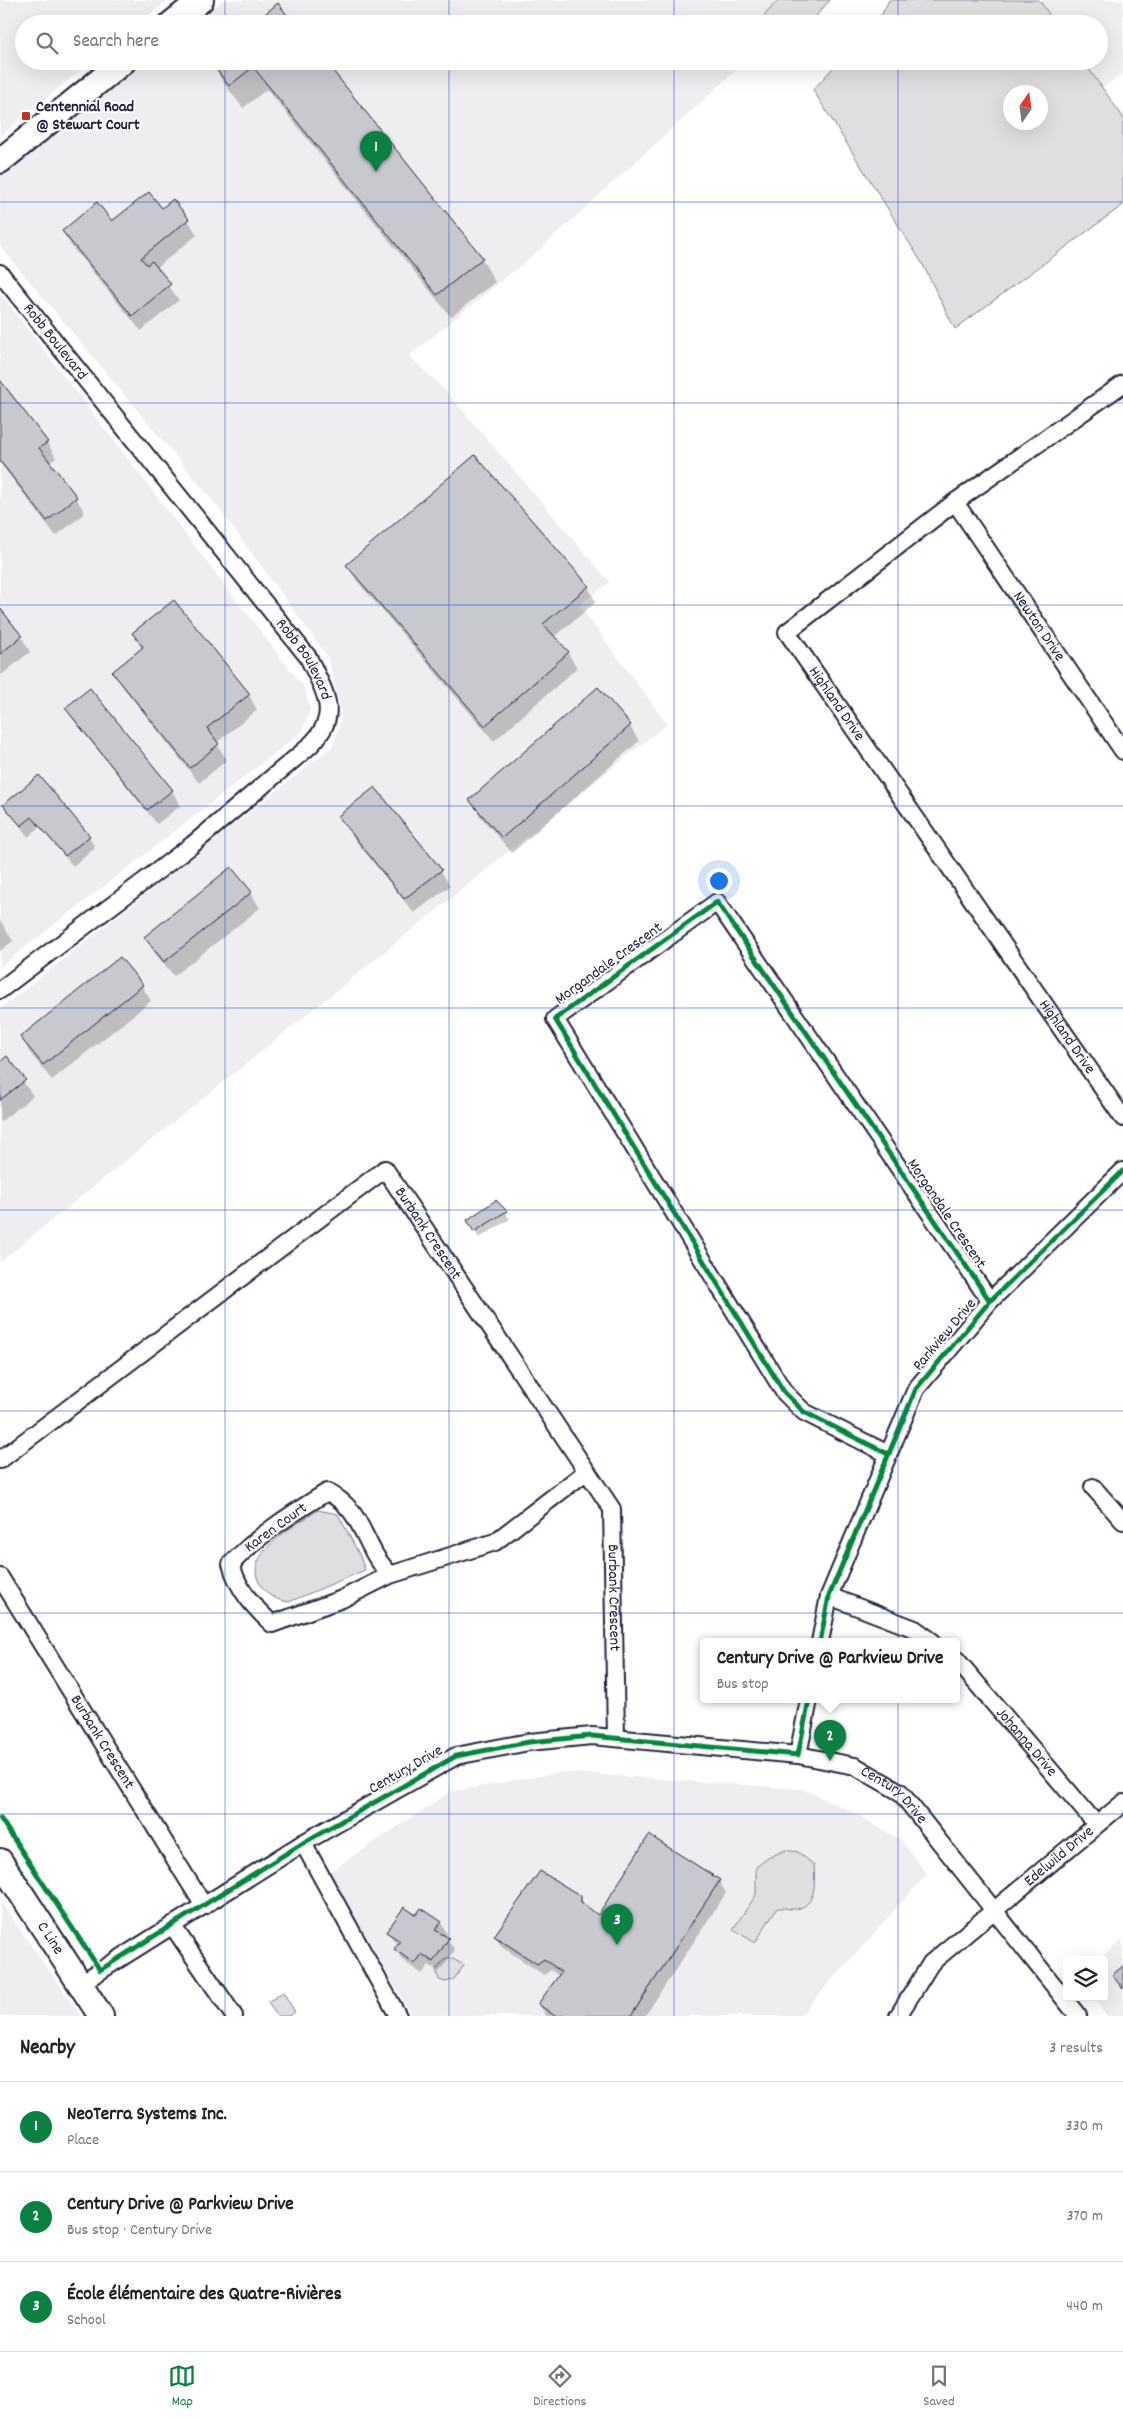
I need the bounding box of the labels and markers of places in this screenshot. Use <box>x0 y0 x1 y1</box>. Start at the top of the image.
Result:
place label: Centennial Road @ Stewart Court <box>36 96 140 137</box>
marker: Centennial Road @ Stewart Court <box>20 110 32 122</box>
pin: 1 <box>360 131 392 172</box>
pin: 2 <box>814 1720 846 1761</box>
pin: 3 <box>601 1904 633 1945</box>

